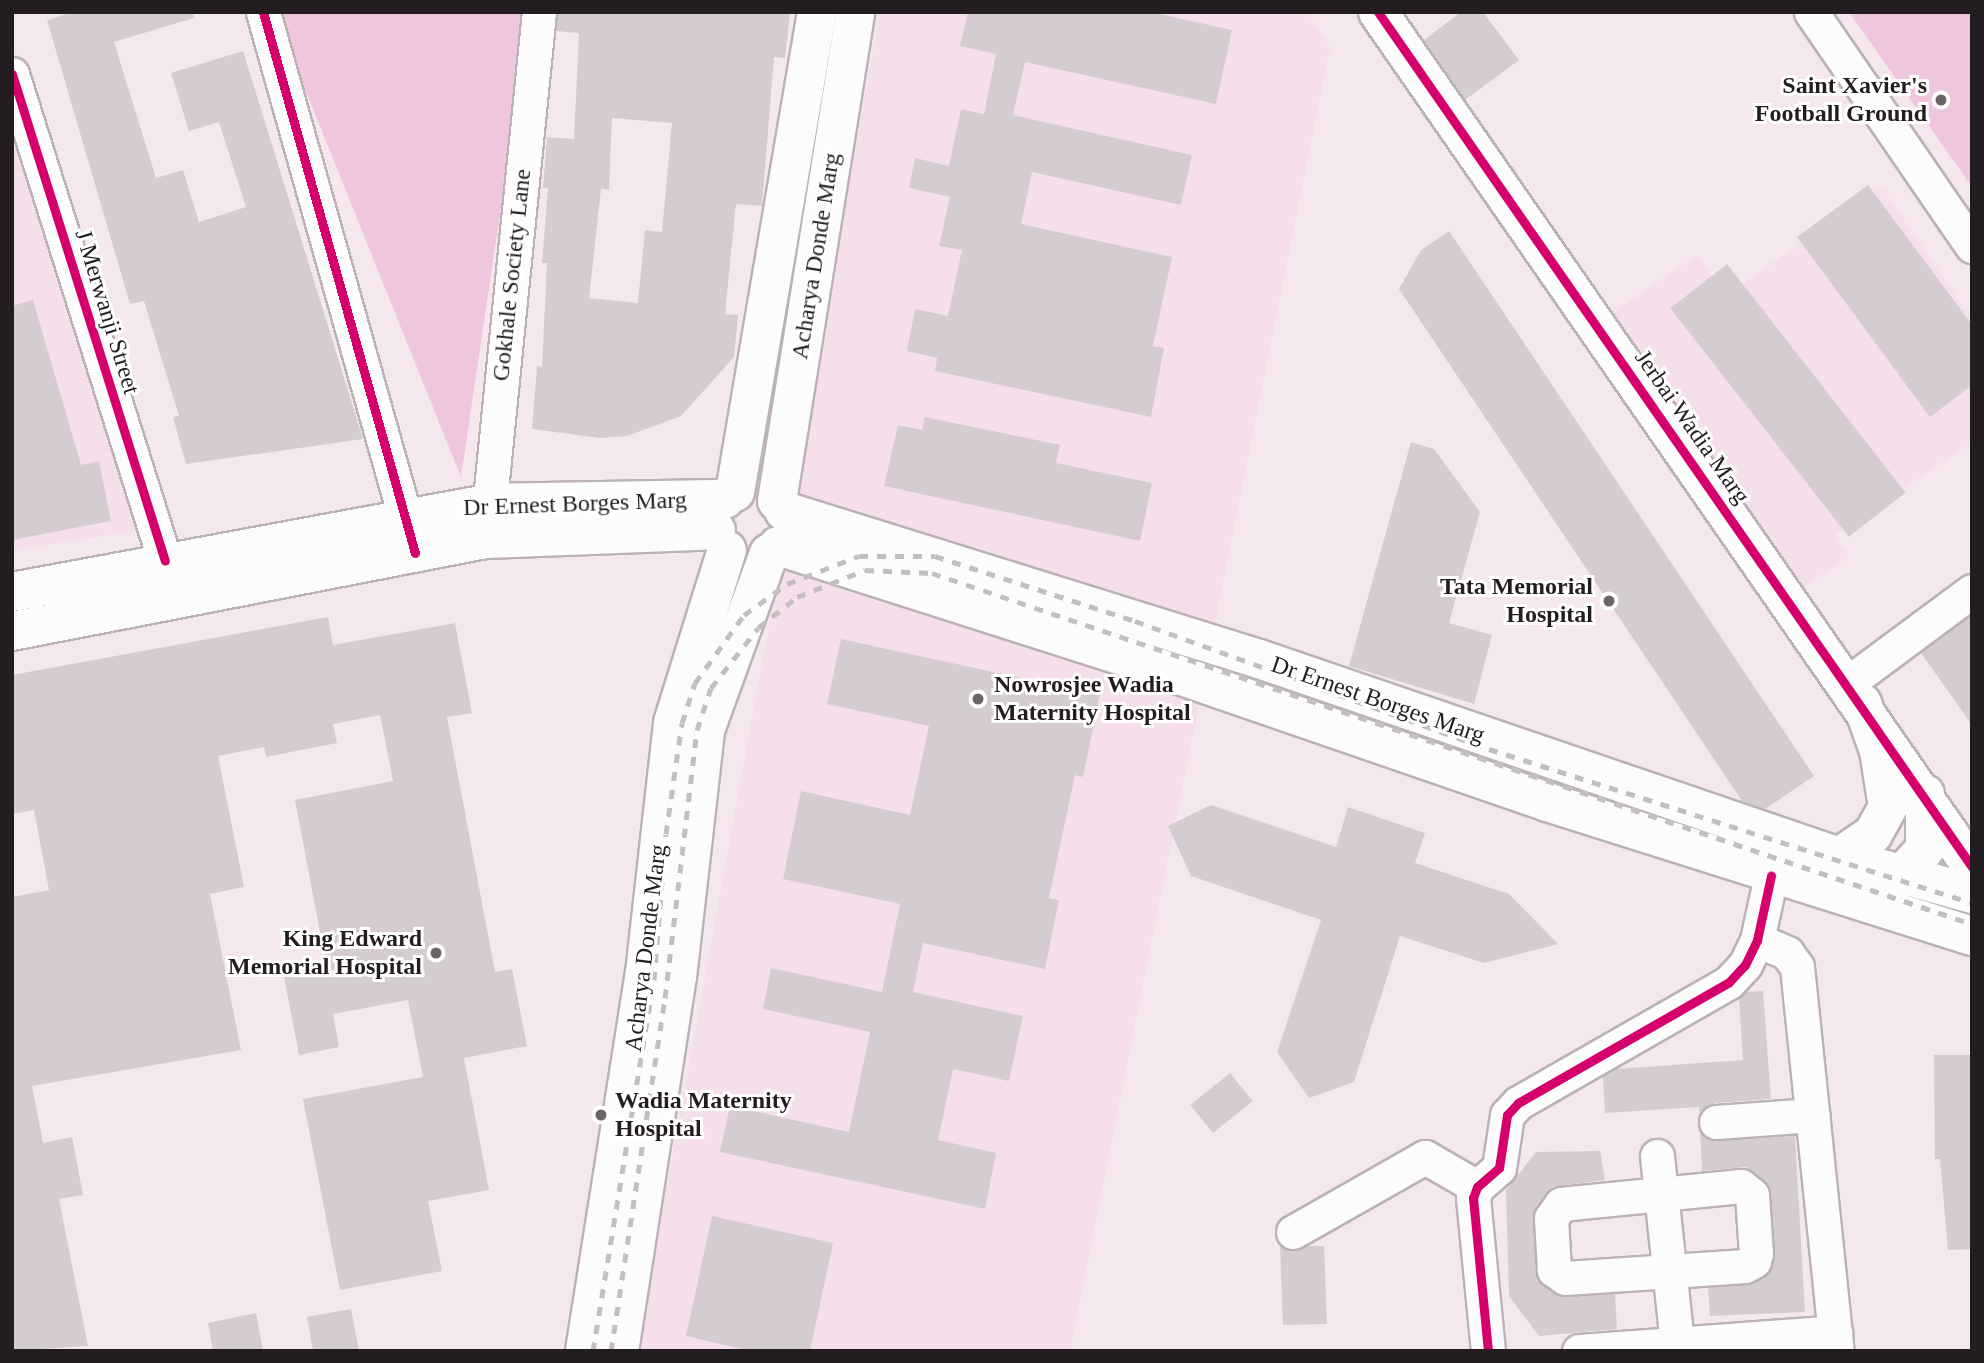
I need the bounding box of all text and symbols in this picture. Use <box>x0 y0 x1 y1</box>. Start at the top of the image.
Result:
place label: Saint Xavier's Football Ground <box>1755 72 1927 128</box>
marker: Saint Xavier's Football Ground <box>1933 92 1949 108</box>
street label: Acharya Donde Marg <box>785 151 847 361</box>
street label: Gokhale Society Lane <box>487 167 537 383</box>
street label: J Merwanji Street <box>68 226 146 398</box>
street label: Jerbai Wadia Marg <box>1628 344 1756 510</box>
street label: Dr Ernest Borges Marg <box>463 486 687 522</box>
place label: Tata Memorial Hospital <box>1440 573 1593 629</box>
marker: Tata Memorial Hospital <box>1599 591 1619 611</box>
street label: Dr Ernest Borges Marg <box>1268 650 1488 750</box>
place label: Nowrosjee Wadia Maternity Hospital <box>994 671 1191 727</box>
marker: Nowrosjee Wadia Maternity Hospital <box>968 689 988 709</box>
street label: Acharya Donde Marg <box>619 843 673 1053</box>
place label: King Edward Memorial Hospital <box>228 925 422 981</box>
marker: King Edward Memorial Hospital <box>428 945 444 961</box>
place label: Wadia Maternity Hospital <box>615 1087 792 1143</box>
marker: Wadia Maternity Hospital <box>593 1107 609 1123</box>

